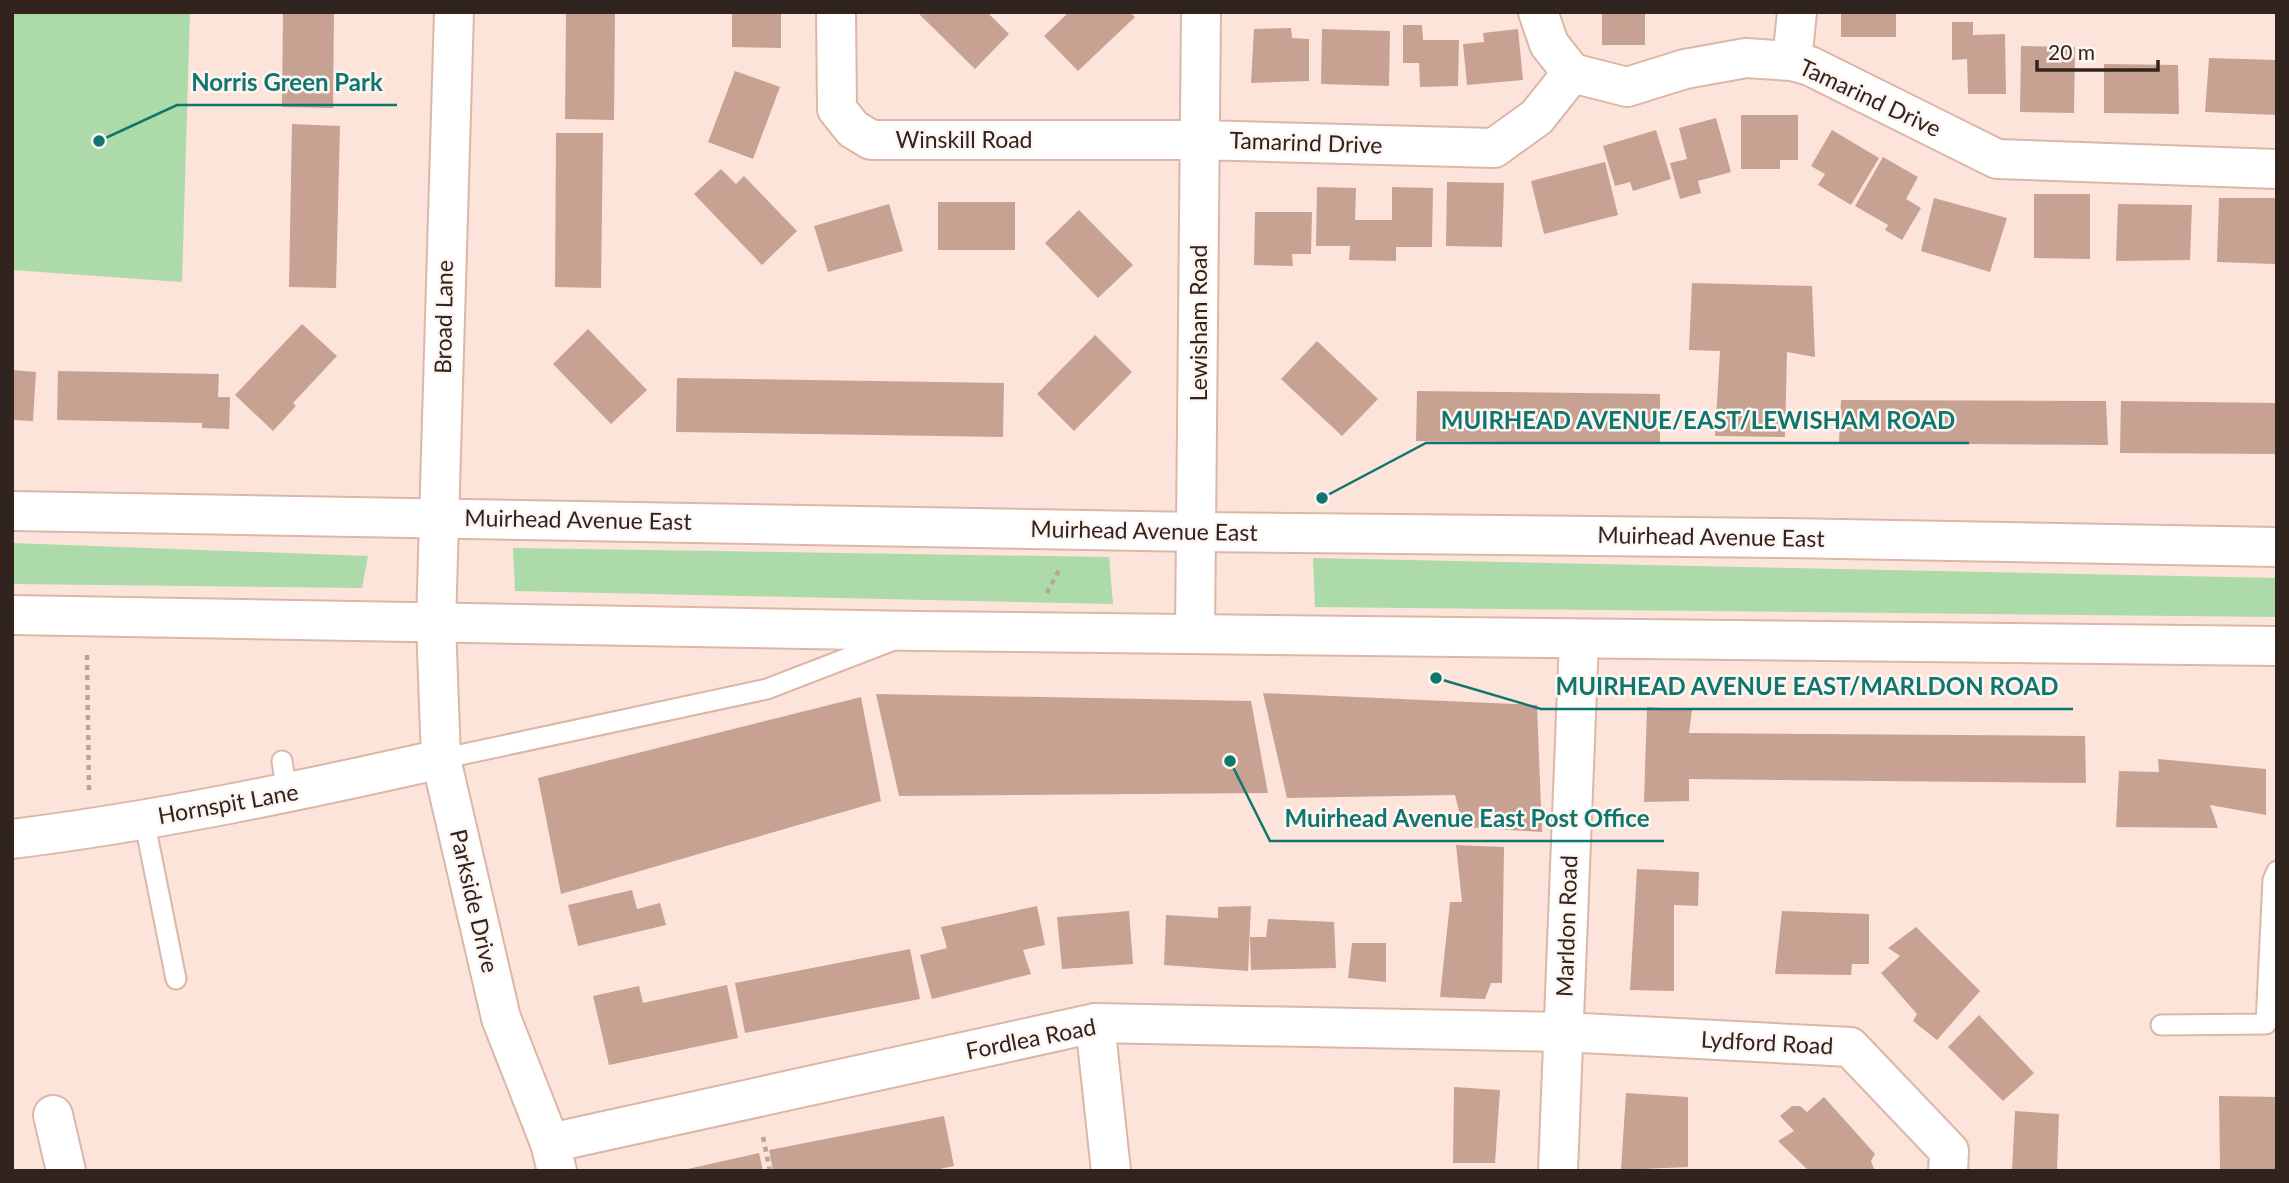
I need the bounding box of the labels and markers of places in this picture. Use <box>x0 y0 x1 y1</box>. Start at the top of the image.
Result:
callout: Norris Green Park <box>177 60 397 105</box>
callout: MUIRHEAD AVENUE/EAST/LEWISHAM ROAD <box>1426 398 1969 443</box>
callout: MUIRHEAD AVENUE EAST/MARLDON ROAD <box>1541 664 2073 709</box>
callout: Muirhead Avenue East Post Office <box>1270 796 1664 841</box>

